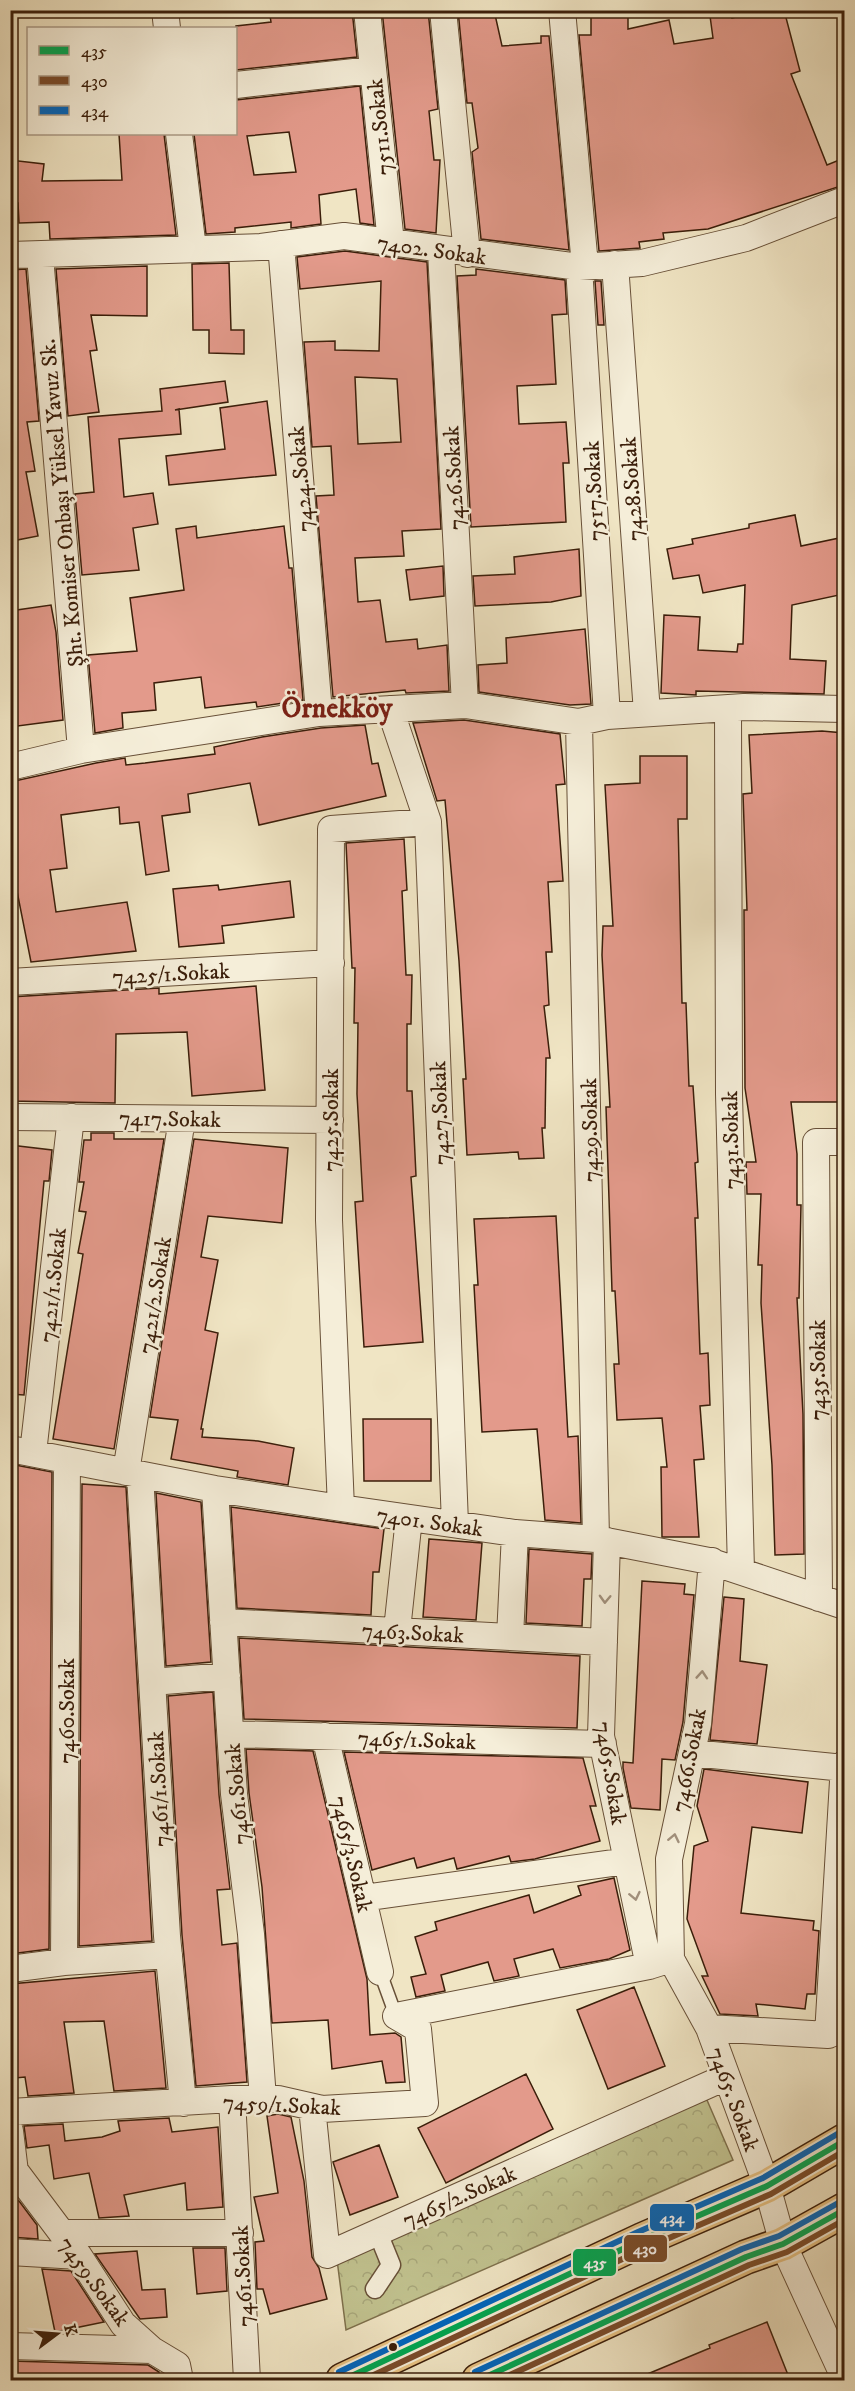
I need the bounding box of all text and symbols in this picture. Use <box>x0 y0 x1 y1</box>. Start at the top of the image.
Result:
legend <box>27 27 237 135</box>
text: 435 <box>81 41 107 63</box>
text: 430 <box>81 71 108 93</box>
street label: 7511.Sokak <box>362 77 399 177</box>
text: 434 <box>81 101 109 123</box>
street label: 7402. Sokak <box>375 229 488 272</box>
street label: Şht. Komiser Onbaşı Yüksel Yavuz Sk. <box>35 338 90 668</box>
street label: 7424.Sokak <box>283 425 320 533</box>
street label: 7426.Sokak <box>438 425 471 531</box>
street label: 7428.Sokak <box>615 436 650 542</box>
street label: 7517.Sokak <box>578 440 611 542</box>
district label: Örnekköy <box>282 690 393 726</box>
street label: 7425/1.Sokak <box>112 958 231 991</box>
street label: 7427.Sokak <box>425 1060 456 1165</box>
street label: 7425.Sokak <box>318 1068 345 1172</box>
street label: 7429.Sokak <box>576 1078 605 1182</box>
street label: 7431.Sokak <box>717 1090 746 1190</box>
street label: 7417.Sokak <box>119 1105 221 1134</box>
street label: 7421/1.Sokak <box>34 1226 73 1344</box>
street label: 7421/2.Sokak <box>133 1235 178 1356</box>
street label: 7435.Sokak <box>805 1319 832 1420</box>
street label: 7401. Sokak <box>375 1502 485 1543</box>
one-way arrow <box>599 1595 612 1604</box>
street label: 7463.Sokak <box>361 1617 465 1650</box>
street label: 7460.Sokak <box>54 1658 81 1764</box>
one-way arrow <box>695 1670 708 1679</box>
street label: 7466.Sokak <box>666 1706 713 1815</box>
street label: 7465.Sokak <box>589 1720 632 1827</box>
street label: 7465/1.Sokak <box>357 1725 477 1756</box>
street label: 7461/1.Sokak <box>143 1730 176 1848</box>
street label: 7461.Sokak <box>220 1742 255 1846</box>
street label: 7465/3.Sokak <box>325 1794 378 1915</box>
one-way arrow <box>666 1833 679 1843</box>
one-way arrow <box>627 1890 640 1900</box>
street label: 7465. Sokak <box>702 2044 765 2155</box>
street label: 7459/1.Sokak <box>222 2089 342 2122</box>
street label: 7465/2.Sokak <box>399 2160 521 2234</box>
line badge: 434 <box>649 2203 695 2232</box>
text: 434 <box>659 2208 685 2228</box>
street label: 7461.Sokak <box>227 2224 260 2327</box>
street label: 7459.Sokak <box>52 2232 135 2332</box>
line badge: 430 <box>623 2234 668 2263</box>
text: 430 <box>632 2239 657 2259</box>
line badge: 435 <box>572 2248 617 2277</box>
text: 435 <box>582 2253 607 2273</box>
north arrow <box>27 2304 87 2364</box>
text: K <box>59 2322 82 2339</box>
unlabelled marker <box>387 2341 399 2353</box>

